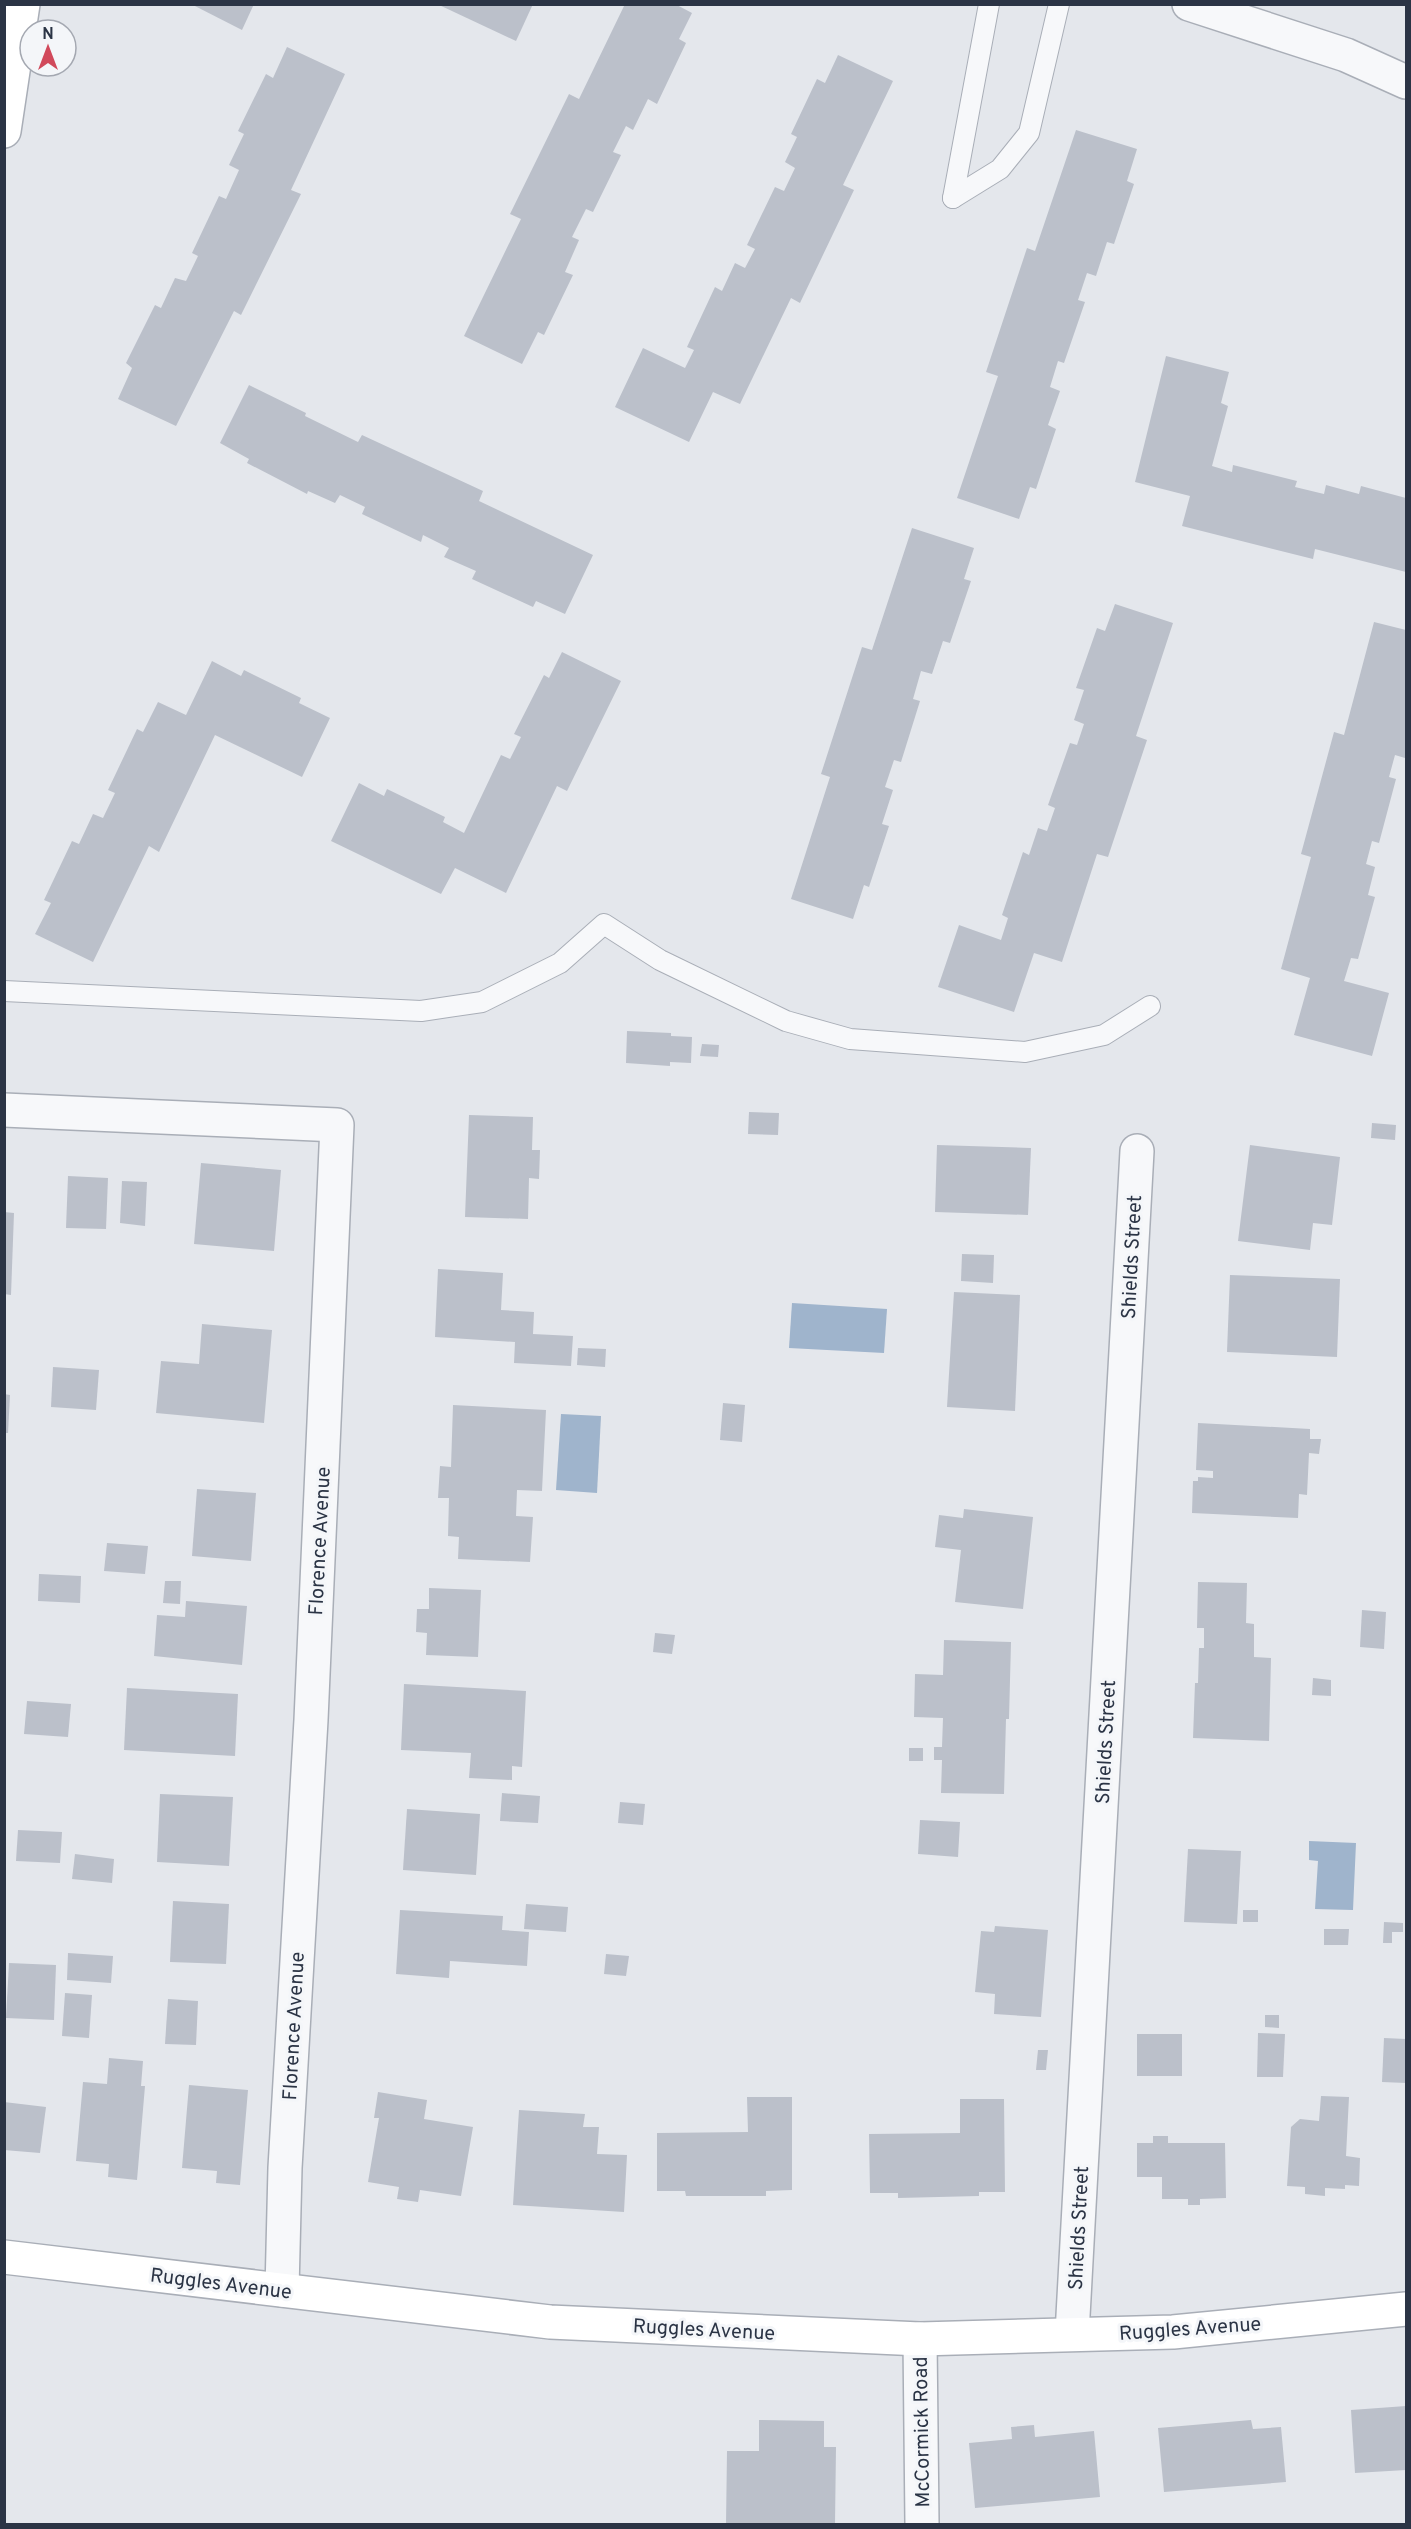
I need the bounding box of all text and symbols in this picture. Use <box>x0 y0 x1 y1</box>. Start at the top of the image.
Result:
north arrow <box>18 18 78 78</box>
text: N <box>42 25 54 45</box>
street label: Shields Street <box>1117 1194 1149 1320</box>
street label: Florence Avenue <box>304 1466 338 1616</box>
street label: Shields Street <box>1091 1679 1123 1805</box>
street label: Florence Avenue <box>278 1951 312 2101</box>
street label: Shields Street <box>1064 2165 1096 2291</box>
street label: Ruggles Avenue <box>148 2263 293 2307</box>
street label: Ruggles Avenue <box>1118 2312 1262 2348</box>
street label: Ruggles Avenue <box>632 2314 776 2348</box>
street label: McCormick Road <box>909 2356 937 2508</box>

